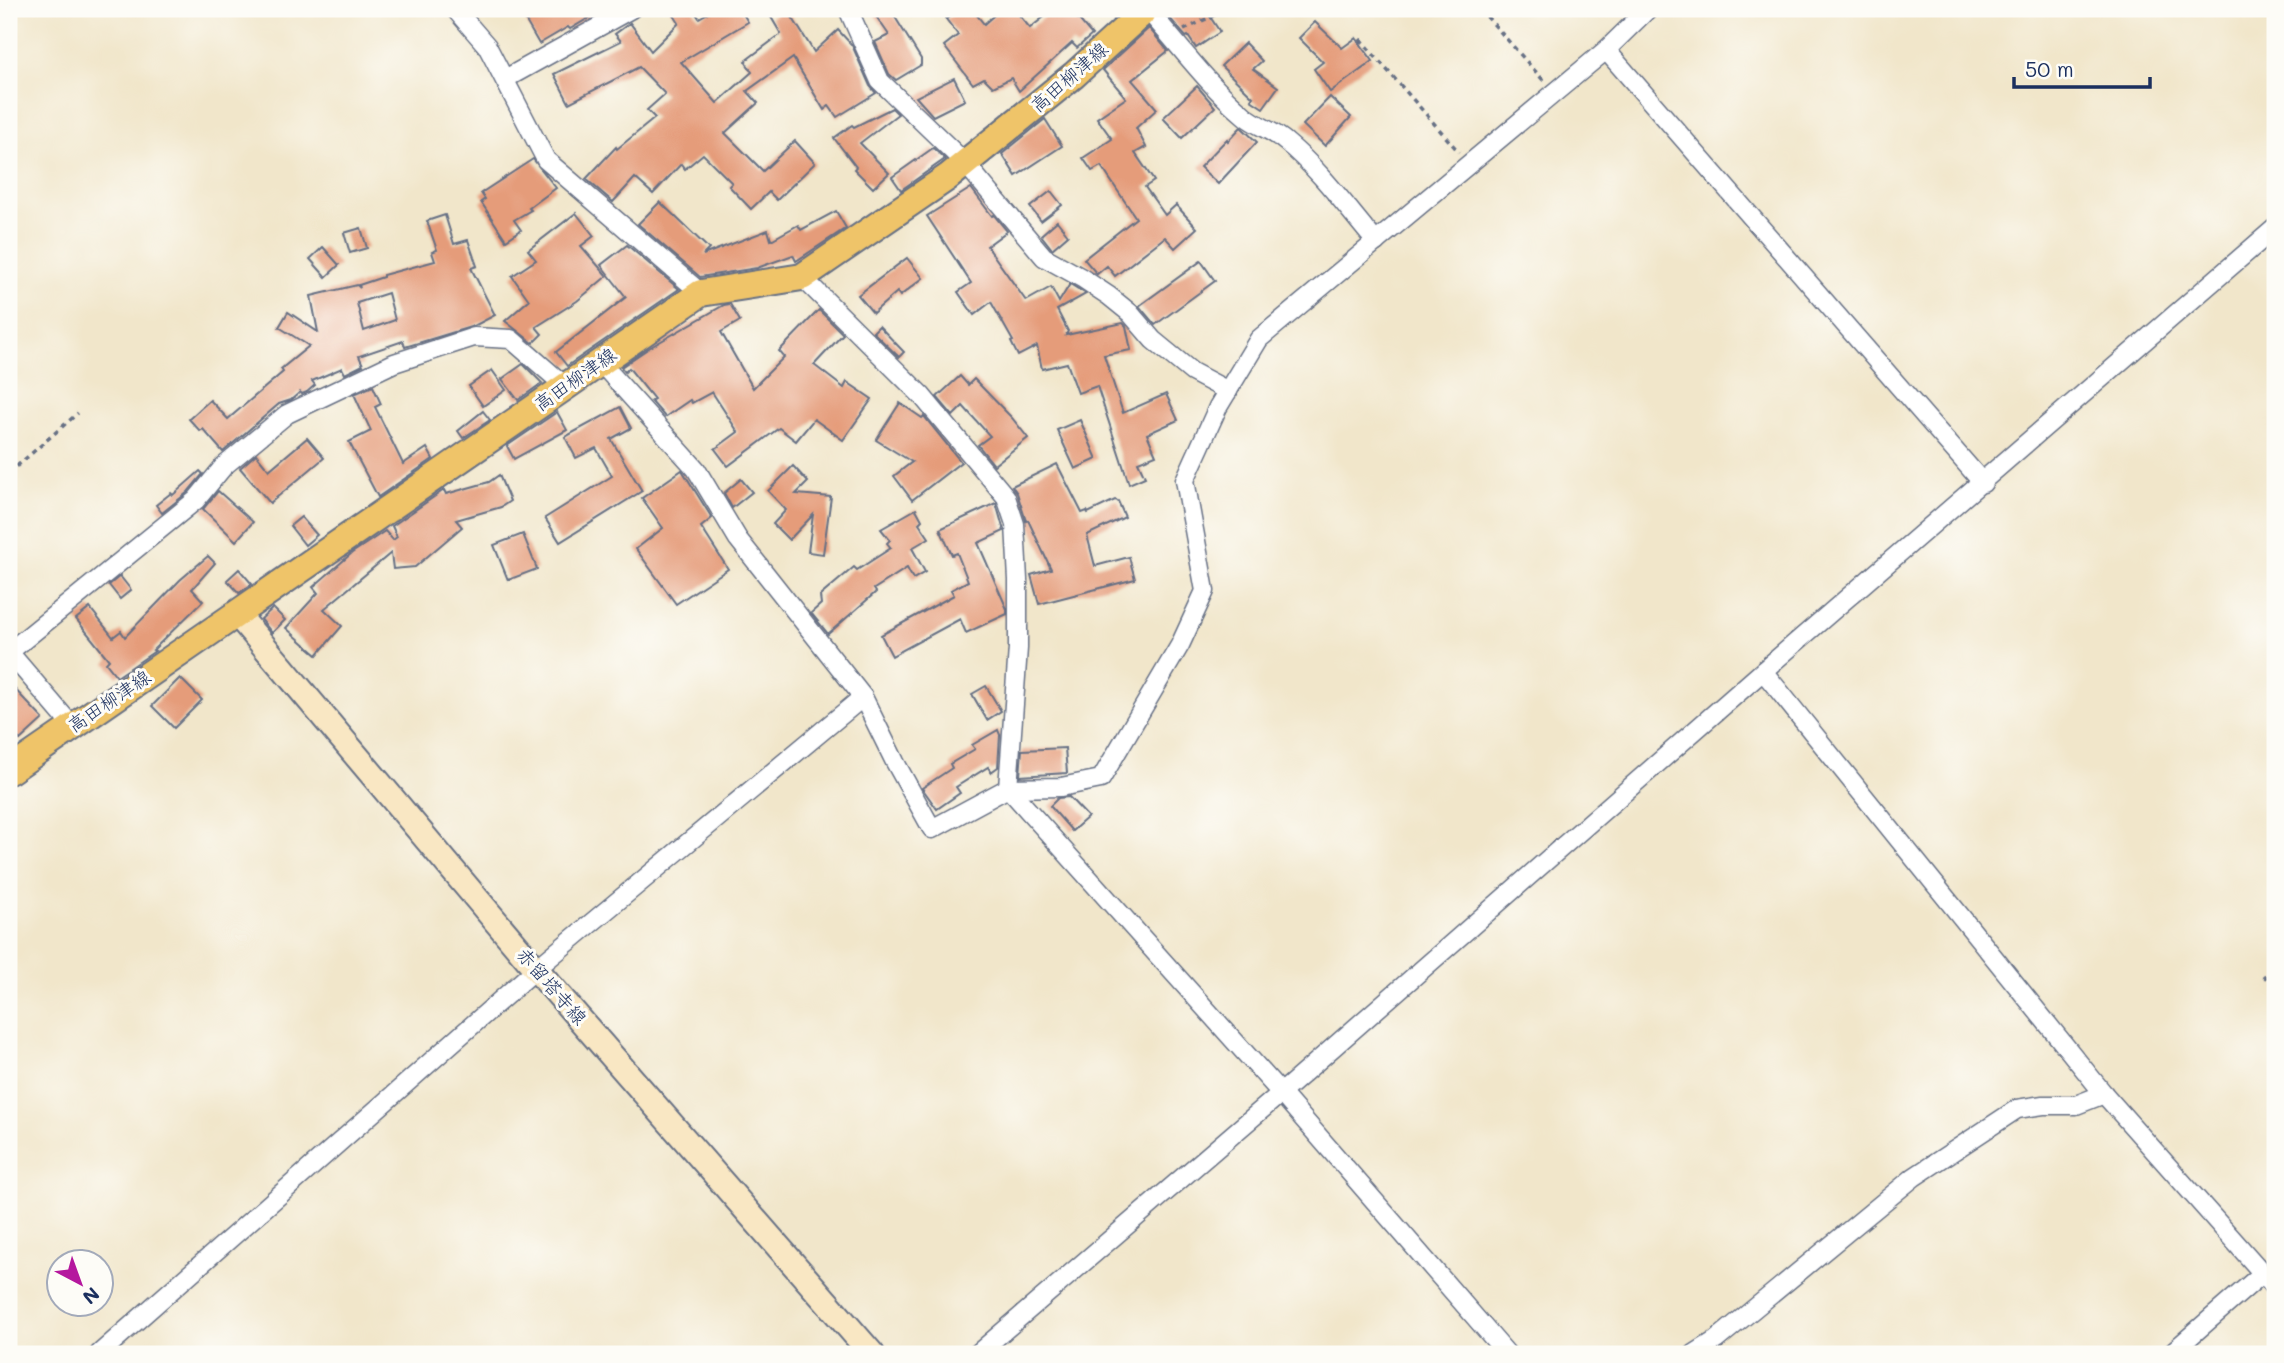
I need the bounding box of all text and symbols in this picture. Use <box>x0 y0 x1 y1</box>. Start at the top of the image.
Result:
street label: 高田柳津線 <box>1025 36 1113 117</box>
scale bar <box>2014 46 2151 90</box>
text: 50 m <box>2025 55 2074 82</box>
street label: 高田柳津線 <box>529 341 621 416</box>
street label: 高田柳津線 <box>62 664 155 738</box>
street label: 赤留塔寺線 <box>512 942 593 1030</box>
north arrow <box>46 1248 116 1318</box>
text: N <box>78 1282 105 1310</box>

